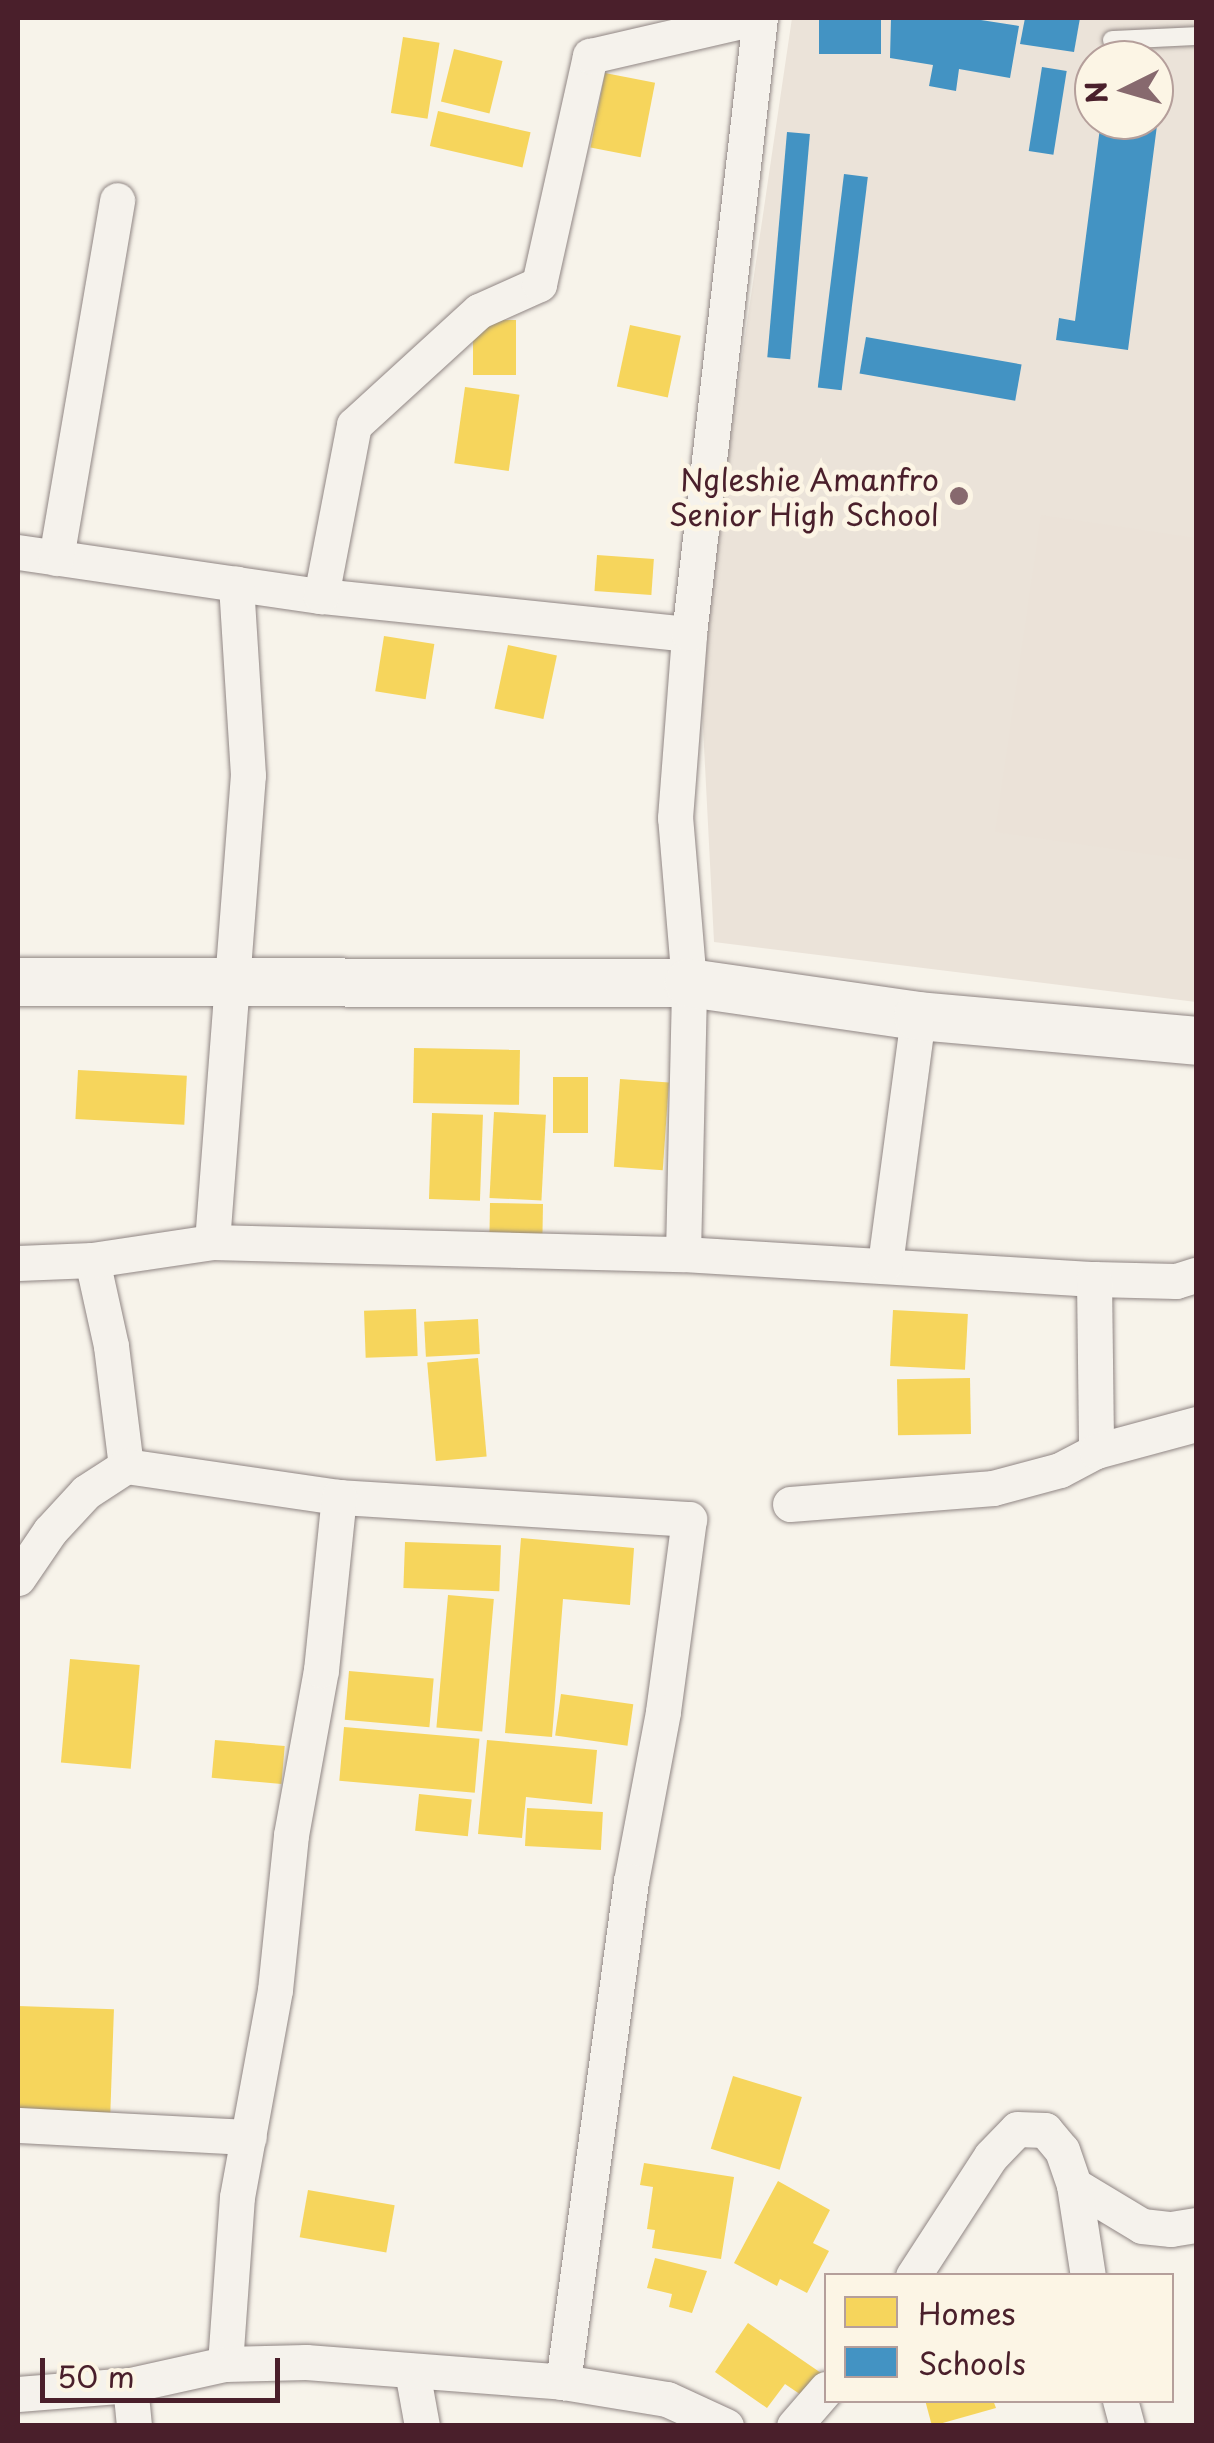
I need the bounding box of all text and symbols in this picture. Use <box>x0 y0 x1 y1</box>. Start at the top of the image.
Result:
north arrow <box>1074 40 1174 140</box>
text: N <box>1073 80 1118 105</box>
place label: Ngleshie Amanfro Senior High School <box>667 461 939 532</box>
marker: Ngleshie Amanfro Senior High School <box>948 485 970 507</box>
legend <box>824 2273 1174 2403</box>
text: Homes <box>918 2290 1015 2335</box>
scale bar <box>45 2338 285 2400</box>
text: Schools <box>918 2340 1026 2385</box>
text: 50 m <box>57 2353 135 2398</box>

